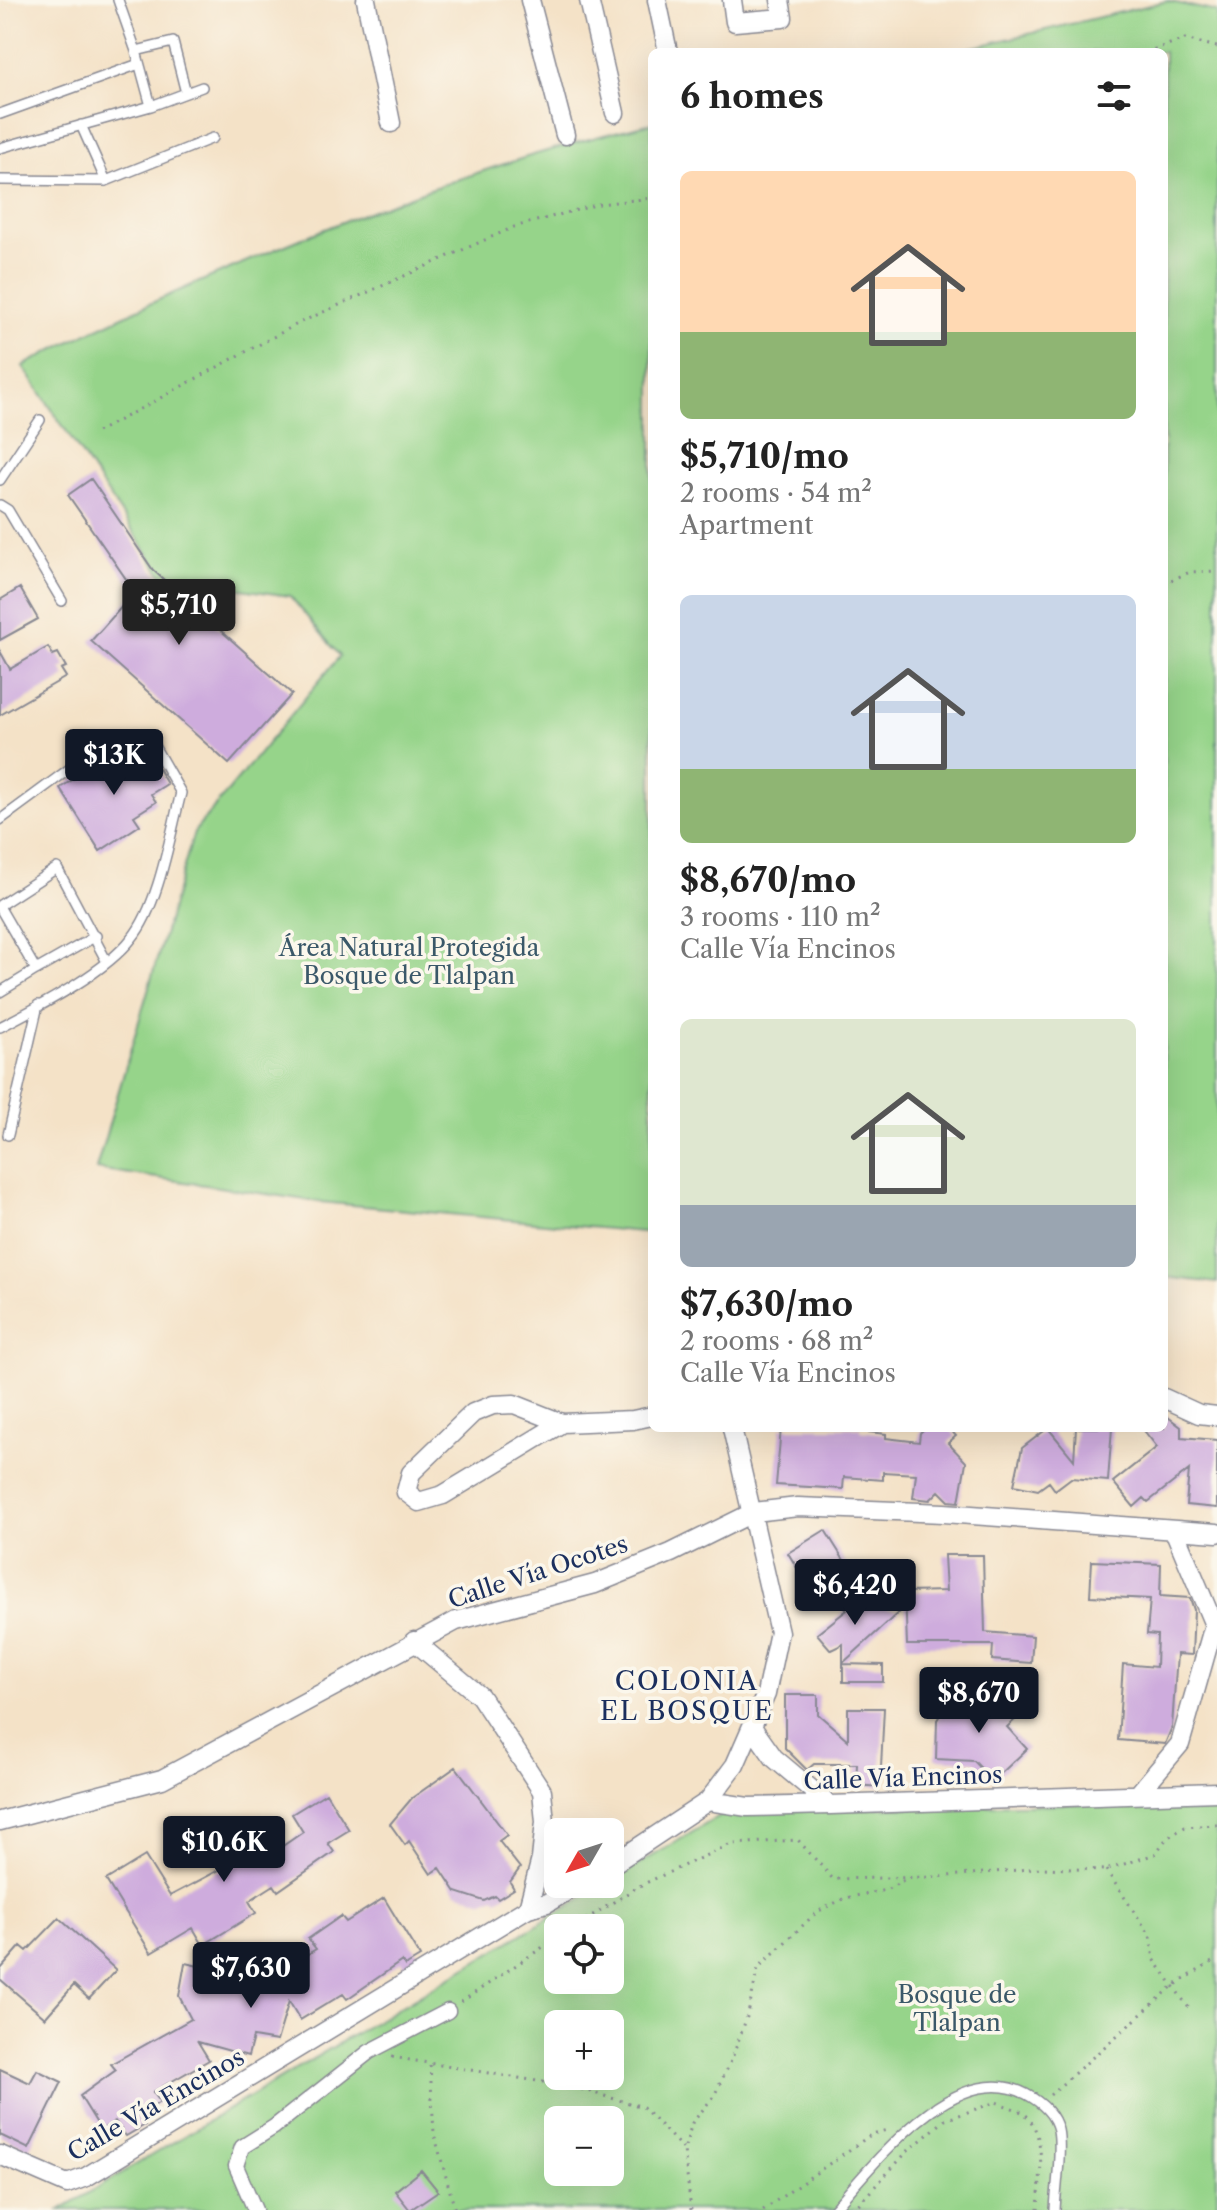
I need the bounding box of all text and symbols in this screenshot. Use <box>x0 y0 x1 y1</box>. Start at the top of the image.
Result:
icon: filters <box>1092 74 1136 118</box>
text: 6 homes <box>680 75 824 117</box>
icon: home <box>836 223 980 367</box>
text: $5,710/mo <box>680 435 849 477</box>
text: 2 rooms · 54 m² <box>680 477 872 509</box>
text: Apartment <box>680 509 813 541</box>
pin: $5,710 <box>114 579 244 647</box>
text: $5,710 <box>140 589 218 621</box>
icon: home <box>836 647 980 791</box>
pin: $13K <box>67 729 161 797</box>
text: $13K <box>83 739 145 771</box>
text: $8,670/mo <box>680 859 856 901</box>
text: 3 rooms · 110 m² <box>680 901 881 933</box>
park label: Área Natural Protegida Bosque de Tlalpan <box>278 933 540 990</box>
text: Calle Vía Encinos <box>680 933 896 965</box>
icon: home <box>836 1071 980 1215</box>
text: $7,630/mo <box>680 1283 853 1325</box>
text: 2 rooms · 68 m² <box>680 1325 873 1357</box>
text: Calle Vía Encinos <box>680 1357 896 1389</box>
street label: Calle Vía Ocotes <box>444 1529 631 1614</box>
pin: $6,420 <box>790 1559 920 1627</box>
text: $6,420 <box>813 1569 897 1601</box>
district label: COLONIA EL BOSQUE <box>600 1665 774 1727</box>
pin: $8,670 <box>914 1667 1044 1735</box>
text: $8,670 <box>937 1677 1021 1709</box>
street label: Calle Vía Encinos <box>803 1760 1003 1795</box>
pin: $10.6K <box>159 1816 289 1884</box>
north arrow <box>544 1818 624 1898</box>
map controls <box>544 1818 624 2186</box>
text: $10.6K <box>181 1826 267 1858</box>
button: locate <box>544 1914 624 1994</box>
pin: $7,630 <box>186 1942 316 2010</box>
text: $7,630 <box>211 1952 291 1984</box>
park label: Bosque de Tlalpan <box>897 1980 1017 2037</box>
button: + <box>544 2010 624 2090</box>
street label: Calle Vía Encinos <box>62 2042 249 2167</box>
button: − <box>544 2106 624 2186</box>

